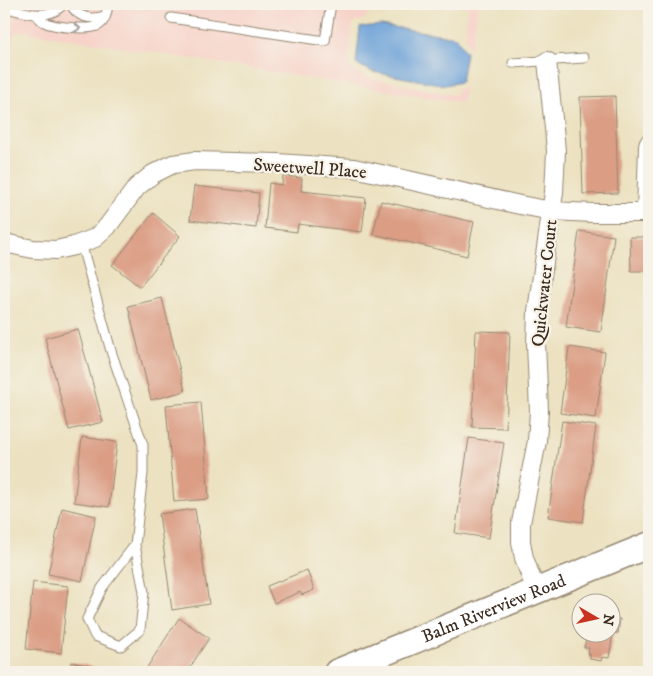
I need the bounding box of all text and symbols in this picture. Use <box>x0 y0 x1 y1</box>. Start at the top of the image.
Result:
one-way arrow <box>74 22 82 33</box>
street label: Sweetwell Place <box>252 154 367 184</box>
street label: Quickwater Court <box>527 218 563 348</box>
street label: Balm Riverview Road <box>419 570 569 648</box>
north arrow <box>570 594 620 644</box>
text: N <box>598 613 618 627</box>

